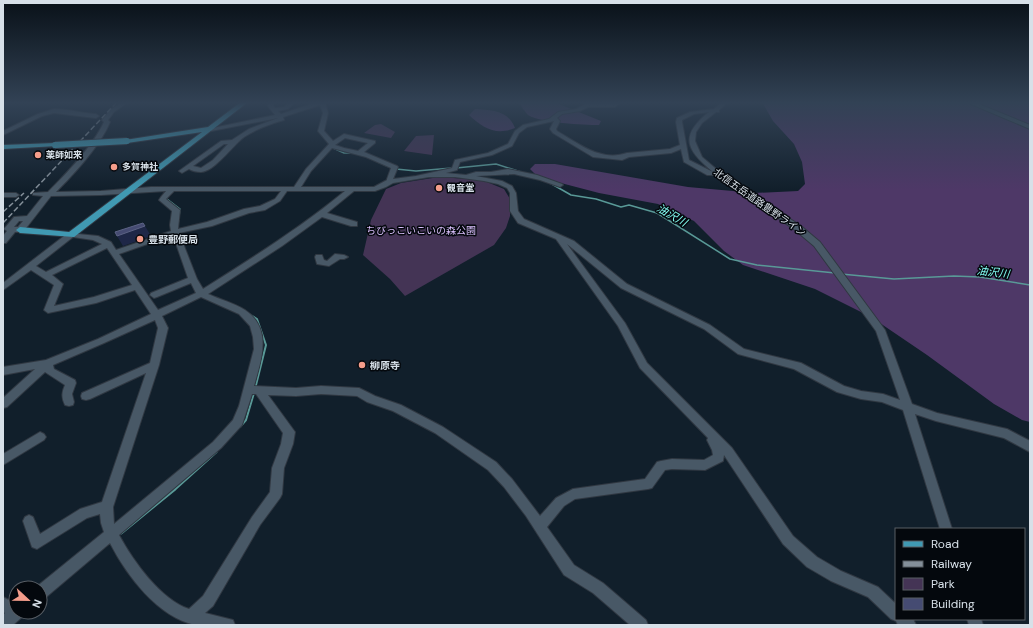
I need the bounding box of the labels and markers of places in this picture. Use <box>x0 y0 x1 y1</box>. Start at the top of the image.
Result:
place label: 薬師如来 <box>46 149 82 161</box>
marker: 薬師如来 <box>33 150 43 160</box>
place label: 多賀神社 <box>122 161 158 173</box>
marker: 多賀神社 <box>109 162 119 172</box>
place label: 観音堂 <box>446 182 474 194</box>
marker: 観音堂 <box>434 183 444 193</box>
place label: 豊野郵便局 <box>148 233 198 246</box>
marker: 豊野郵便局 <box>135 234 145 244</box>
place label: 柳原寺 <box>369 359 400 372</box>
marker: 柳原寺 <box>357 360 367 370</box>

